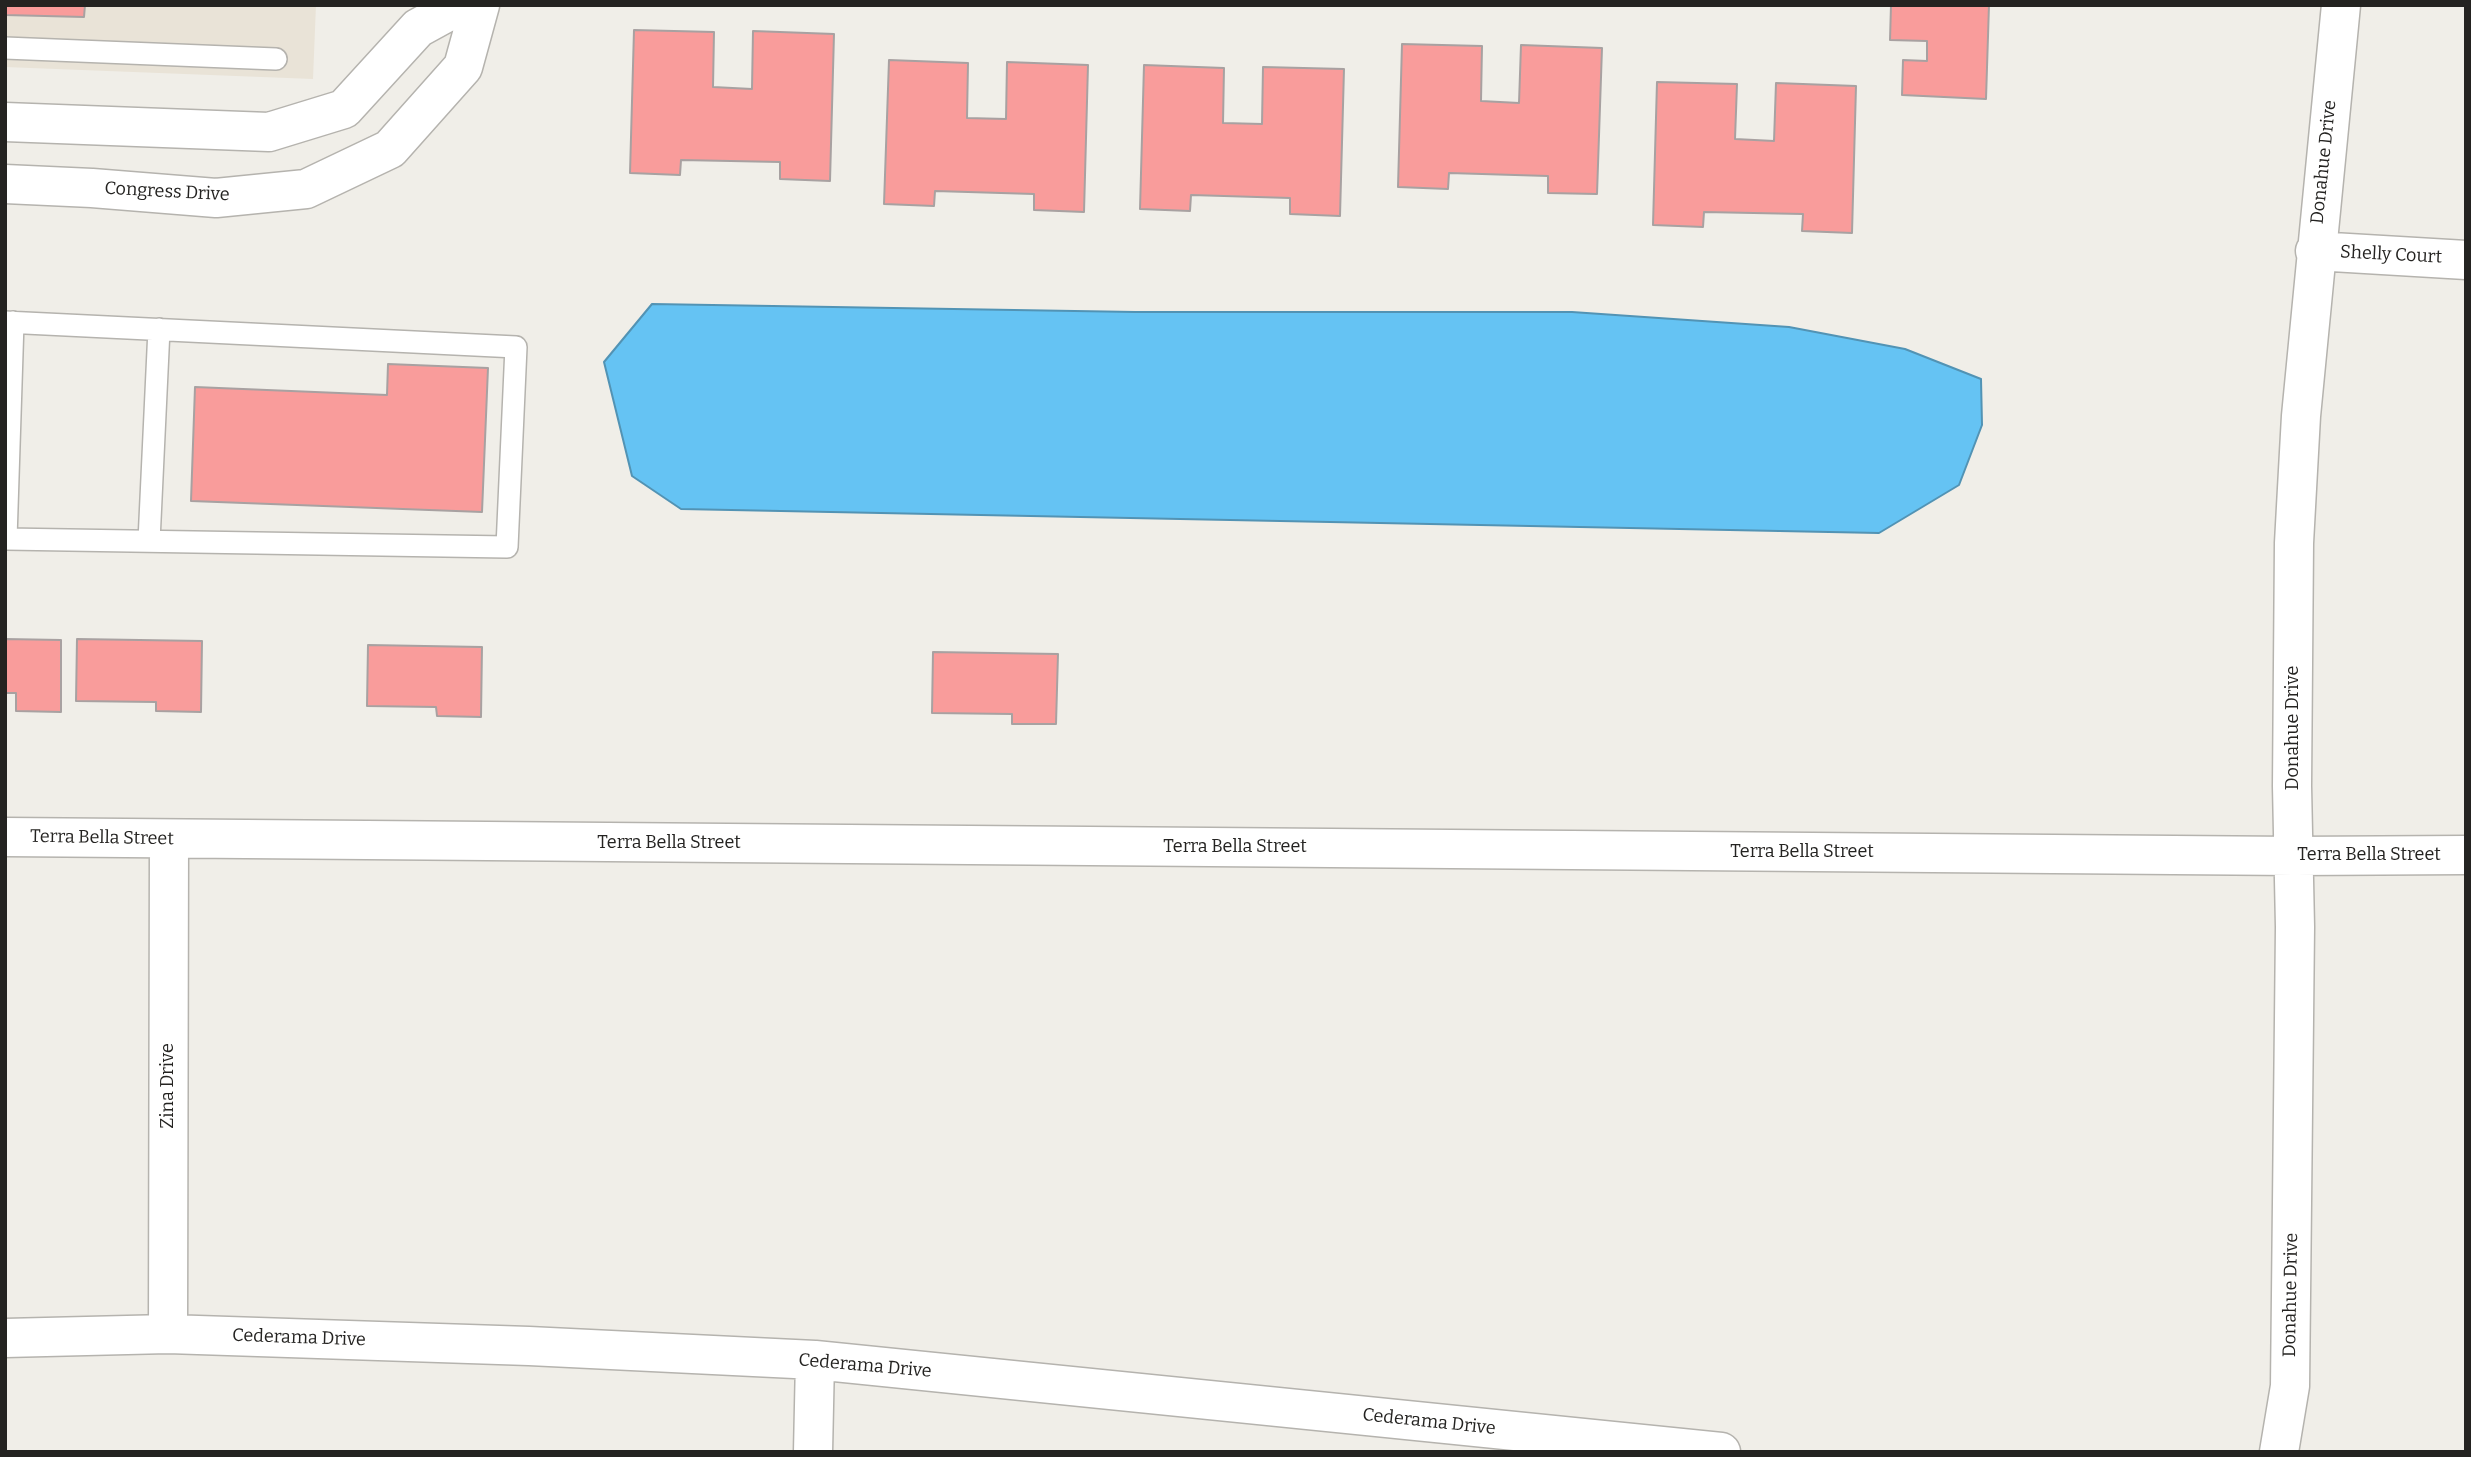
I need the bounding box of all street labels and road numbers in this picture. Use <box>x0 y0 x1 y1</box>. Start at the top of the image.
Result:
street label: Donahue Drive <box>2307 99 2341 225</box>
street label: Congress Drive <box>104 178 230 206</box>
street label: Shelly Court <box>2339 242 2443 268</box>
street label: Donahue Drive <box>2282 666 2304 790</box>
street label: Terra Bella Street <box>30 826 174 850</box>
street label: Terra Bella Street <box>597 832 741 854</box>
street label: Terra Bella Street <box>1163 836 1307 858</box>
street label: Terra Bella Street <box>1730 841 1874 863</box>
street label: Terra Bella Street <box>2297 844 2441 866</box>
street label: Zina Drive <box>157 1043 179 1129</box>
street label: Donahue Drive <box>2279 1233 2303 1357</box>
street label: Cederama Drive <box>232 1325 366 1351</box>
street label: Cederama Drive <box>797 1349 933 1383</box>
street label: Cederama Drive <box>1361 1404 1497 1440</box>

